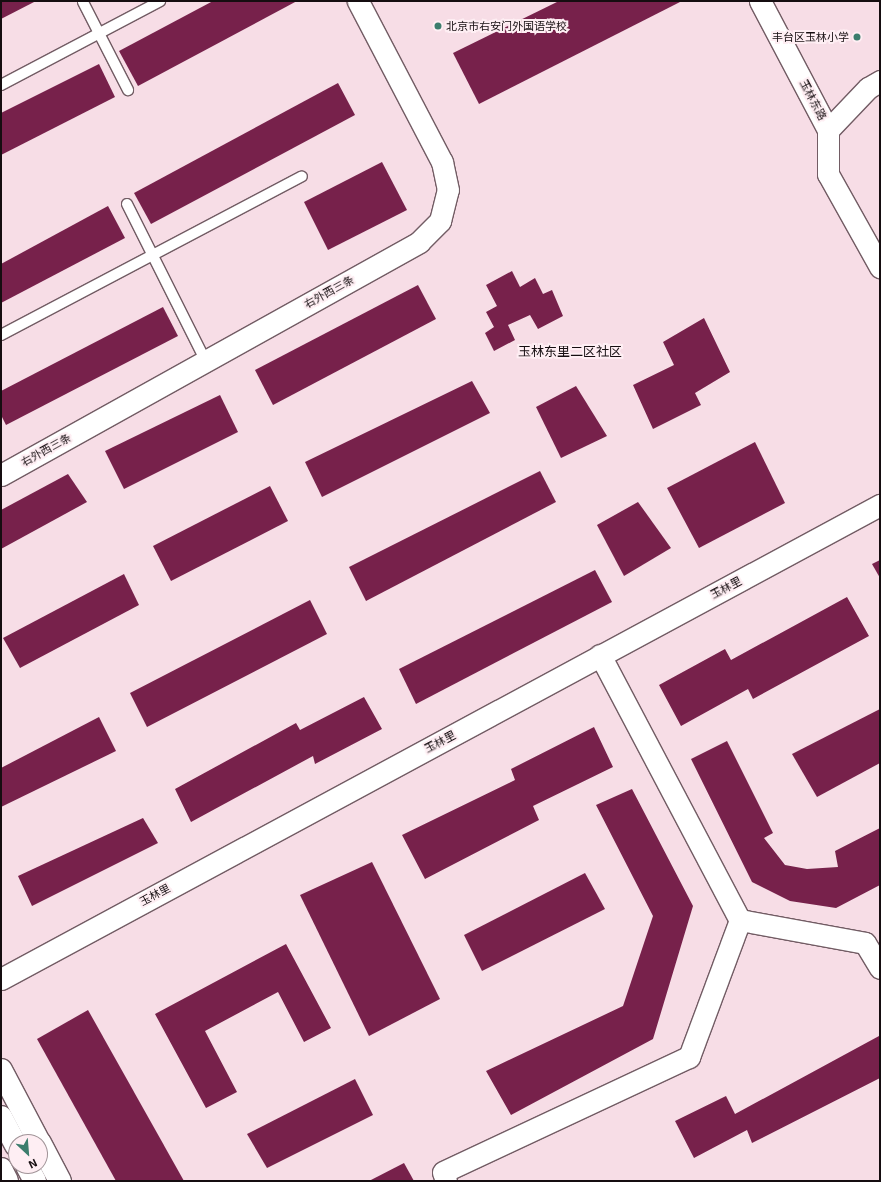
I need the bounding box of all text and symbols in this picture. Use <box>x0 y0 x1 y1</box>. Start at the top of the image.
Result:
place label: 北京市右安门外国语学校 <box>446 19 567 33</box>
marker: 北京市右安门外国语学校 <box>433 21 443 31</box>
place label: 丰台区玉林小学 <box>772 30 849 44</box>
marker: 丰台区玉林小学 <box>852 32 862 42</box>
street label: 玉林东路 <box>797 77 829 123</box>
street label: 右外西三条 <box>302 273 356 311</box>
district label: 玉林东里二区社区 <box>518 343 622 359</box>
street label: 右外西三条 <box>19 431 73 469</box>
street label: 玉林里 <box>708 574 744 602</box>
street label: 玉林里 <box>422 728 458 756</box>
street label: 玉林里 <box>137 881 173 909</box>
north arrow <box>8 1134 48 1174</box>
text: N <box>27 1157 39 1172</box>

